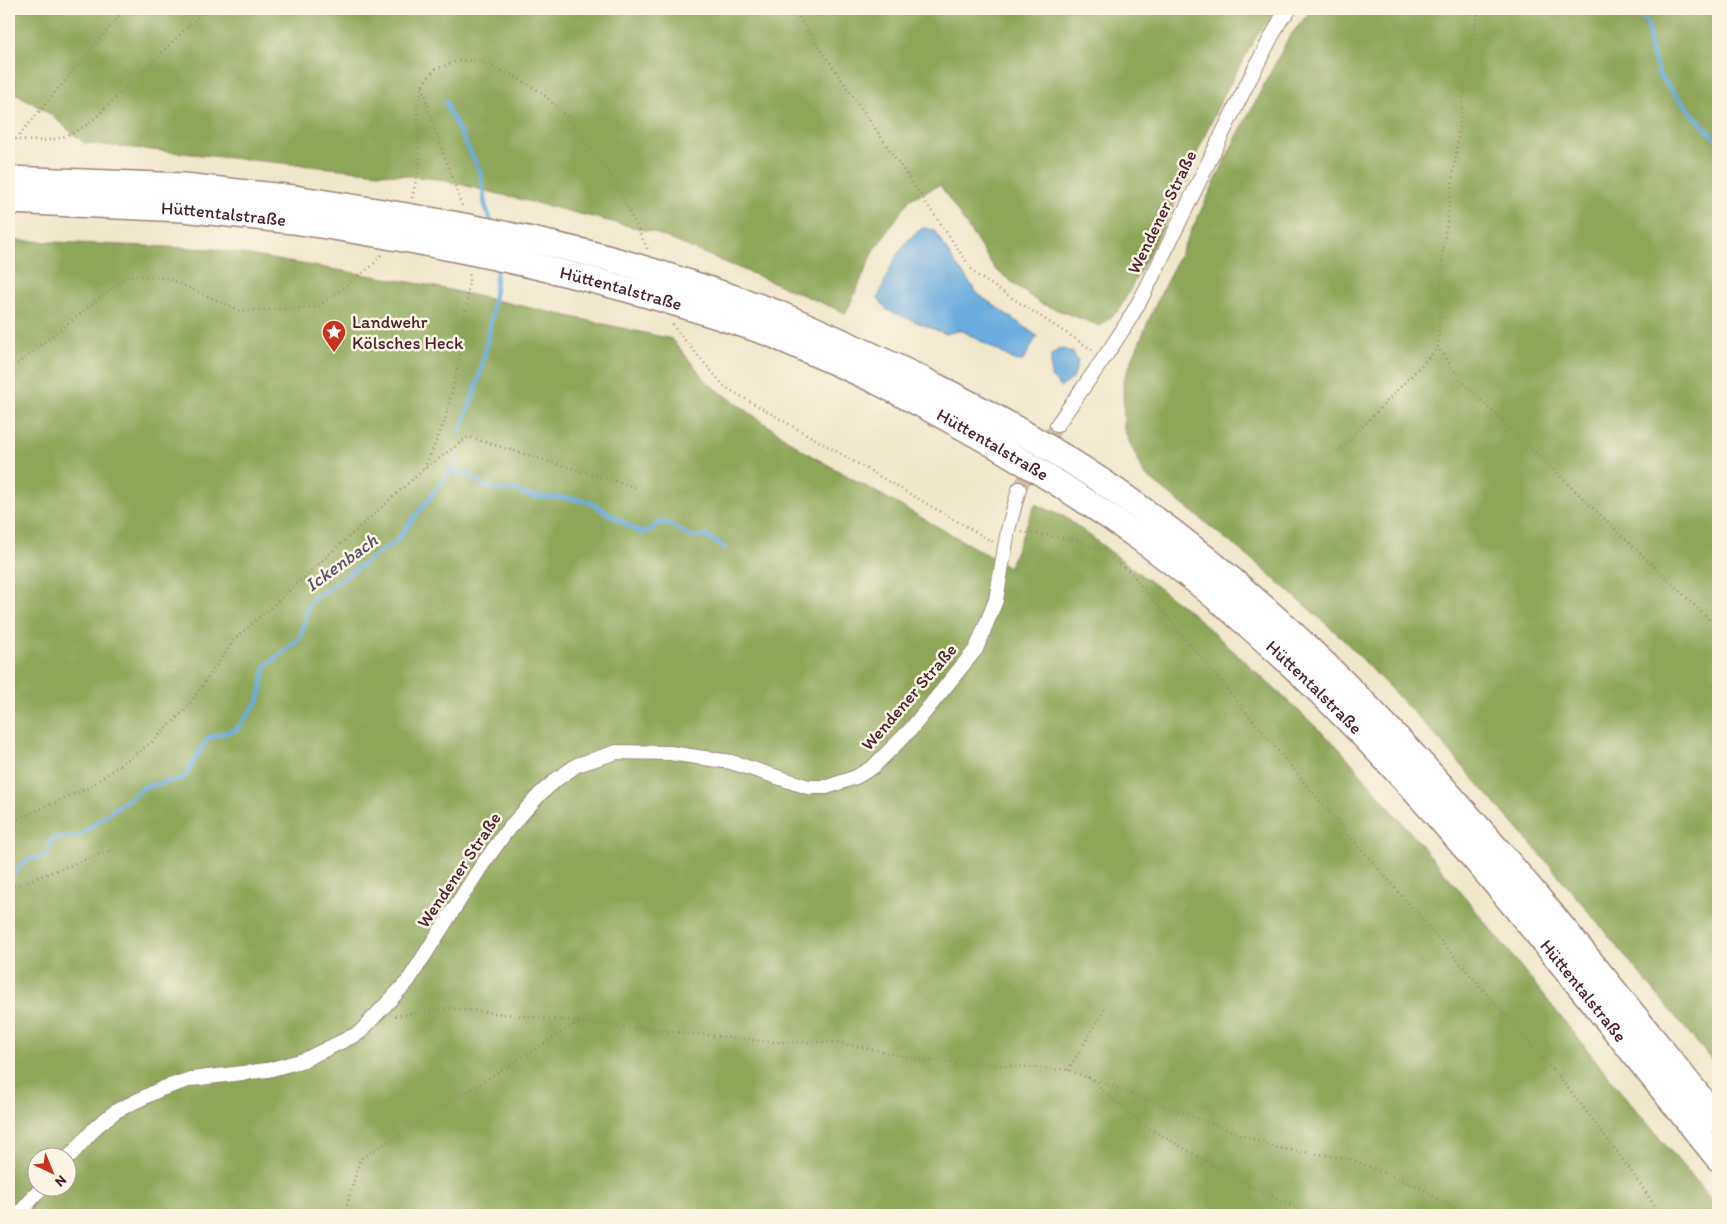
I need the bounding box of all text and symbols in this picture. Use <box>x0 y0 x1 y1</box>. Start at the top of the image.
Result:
street label: Wendener Straße <box>1123 147 1201 277</box>
street label: Hüttentalstraße <box>161 197 287 231</box>
street label: Hüttentalstraße <box>558 261 685 315</box>
place label: Landwehr Kölsches Heck <box>352 311 464 354</box>
place icon: Landwehr Kölsches Heck <box>321 319 347 353</box>
street label: Hüttentalstraße <box>933 404 1053 486</box>
water label: Ickenbach <box>301 528 383 596</box>
street label: Hüttentalstraße <box>1261 636 1367 739</box>
street label: Wendener Straße <box>856 639 962 755</box>
street label: Wendener Straße <box>412 808 506 932</box>
street label: Hüttentalstraße <box>1535 935 1631 1047</box>
north arrow <box>28 1146 78 1196</box>
text: N <box>51 1172 70 1190</box>

